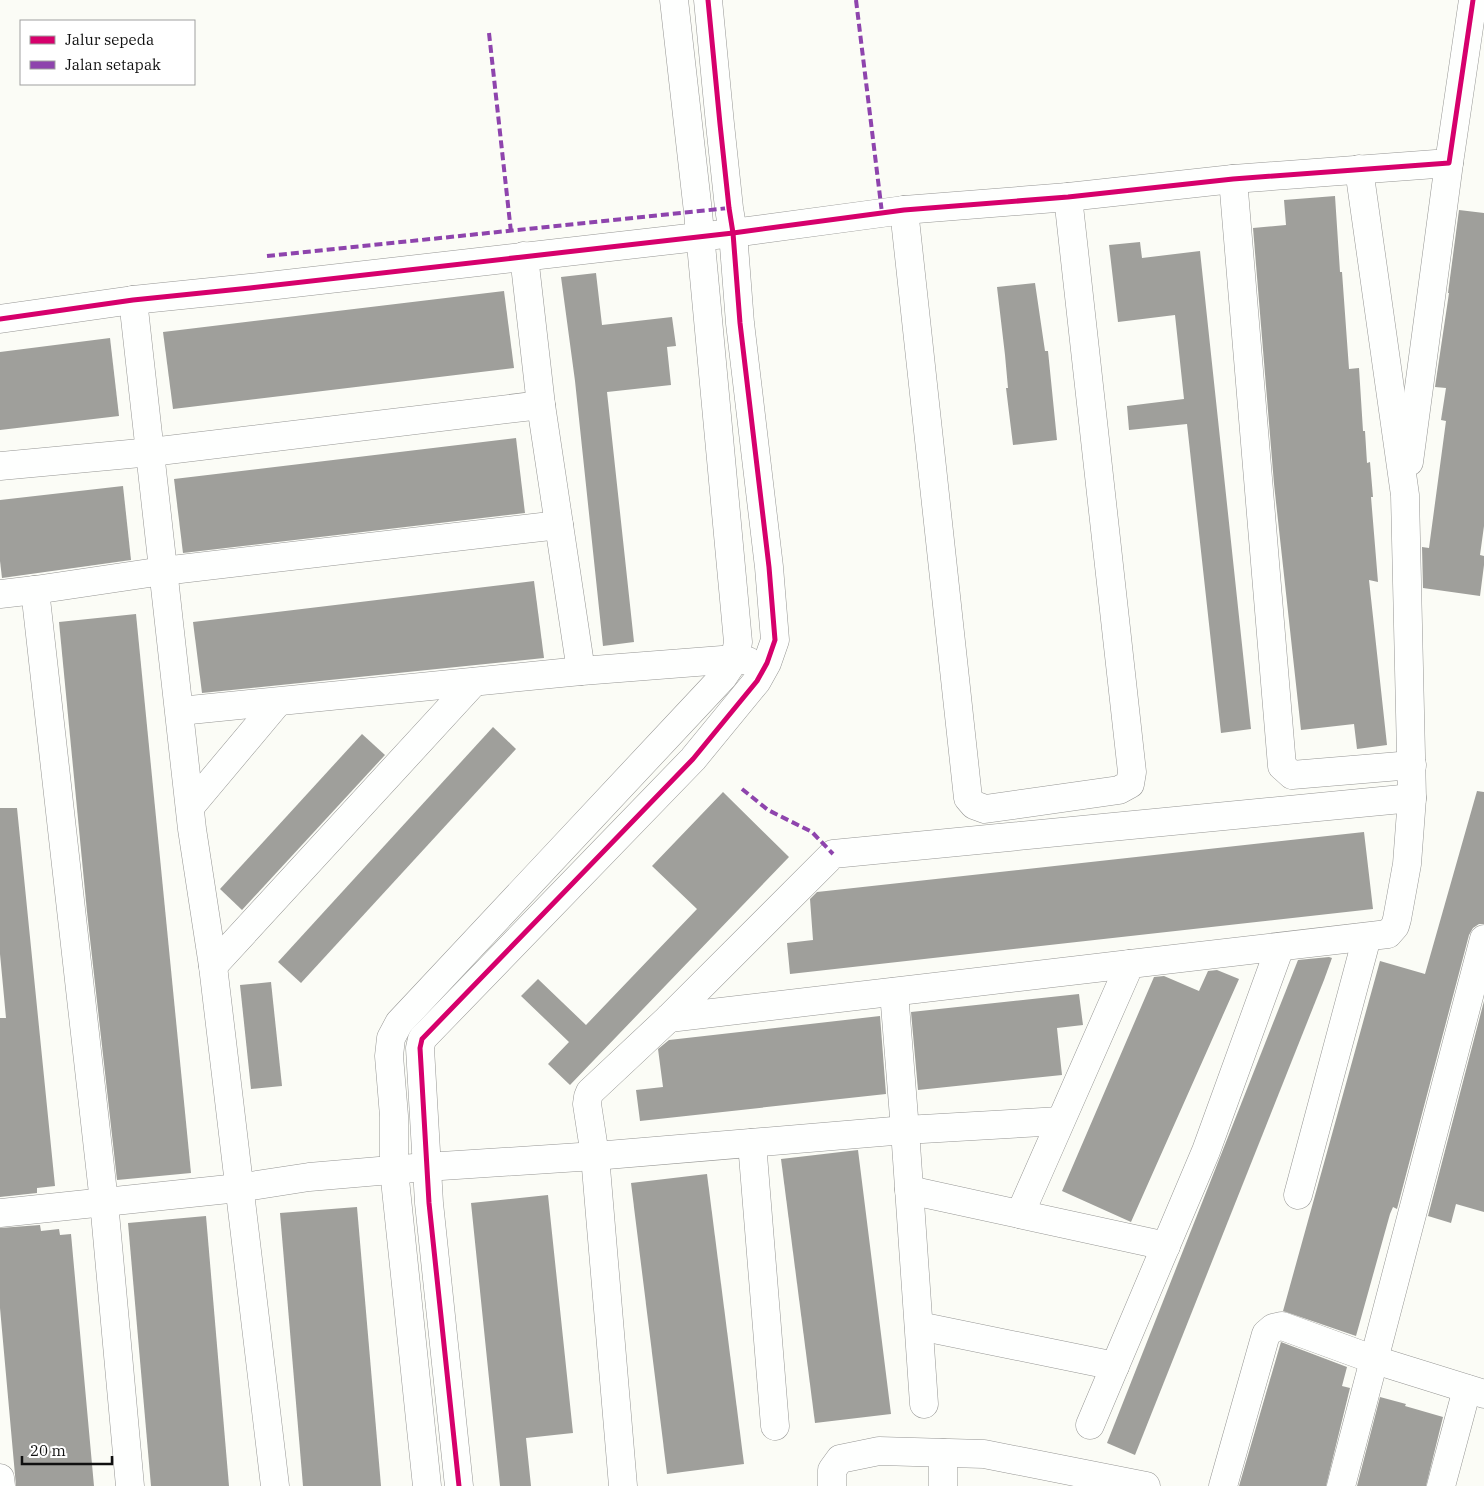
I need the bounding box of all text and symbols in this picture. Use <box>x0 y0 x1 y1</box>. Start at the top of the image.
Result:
legend <box>20 20 195 85</box>
text: Jalur sepeda <box>65 30 154 49</box>
text: Jalan setapak <box>65 55 161 74</box>
scale bar <box>22 1434 112 1466</box>
text: 20 m <box>30 1441 66 1460</box>

